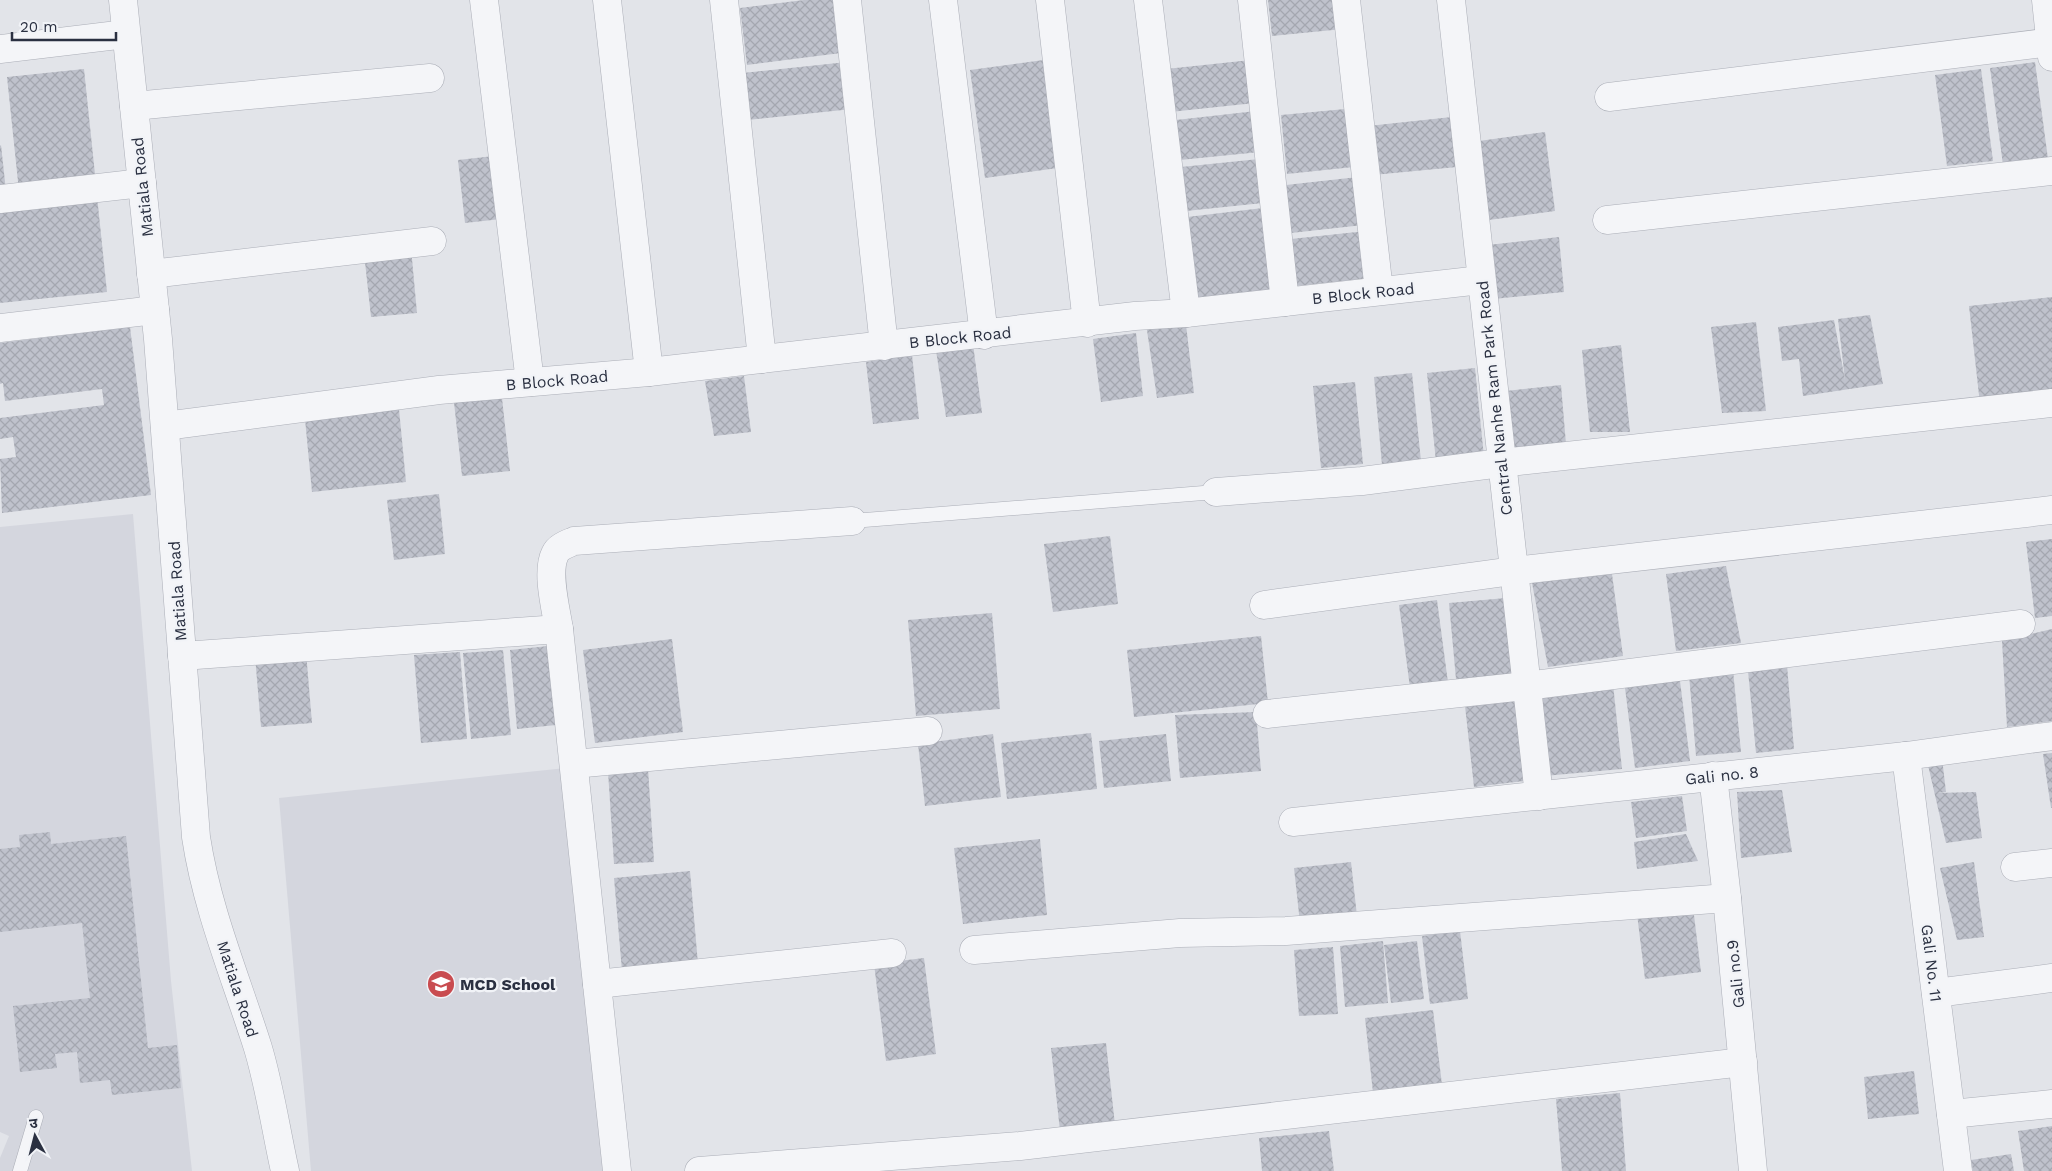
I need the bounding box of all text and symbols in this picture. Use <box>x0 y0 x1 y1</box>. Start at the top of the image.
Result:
scale bar <box>12 10 116 42</box>
text: 20 m <box>20 18 58 36</box>
street label: Matiala Road <box>128 136 157 238</box>
street label: B Block Road <box>1311 279 1415 308</box>
street label: Central Nanhe Ram Park Road <box>1473 280 1516 516</box>
street label: B Block Road <box>908 323 1012 352</box>
street label: B Block Road <box>505 367 609 394</box>
street label: Matiala Road <box>165 540 190 642</box>
street label: Gali no. 8 <box>1684 762 1760 789</box>
street label: Gali No. 11 <box>1917 923 1946 1003</box>
street label: Matiala Road <box>213 938 262 1040</box>
street label: Gali no.9 <box>1722 939 1749 1009</box>
school or university icon: MCD School <box>426 969 456 999</box>
place label: MCD School <box>460 975 556 994</box>
north arrow <box>10 1111 60 1161</box>
text: उ <box>28 1115 39 1132</box>

